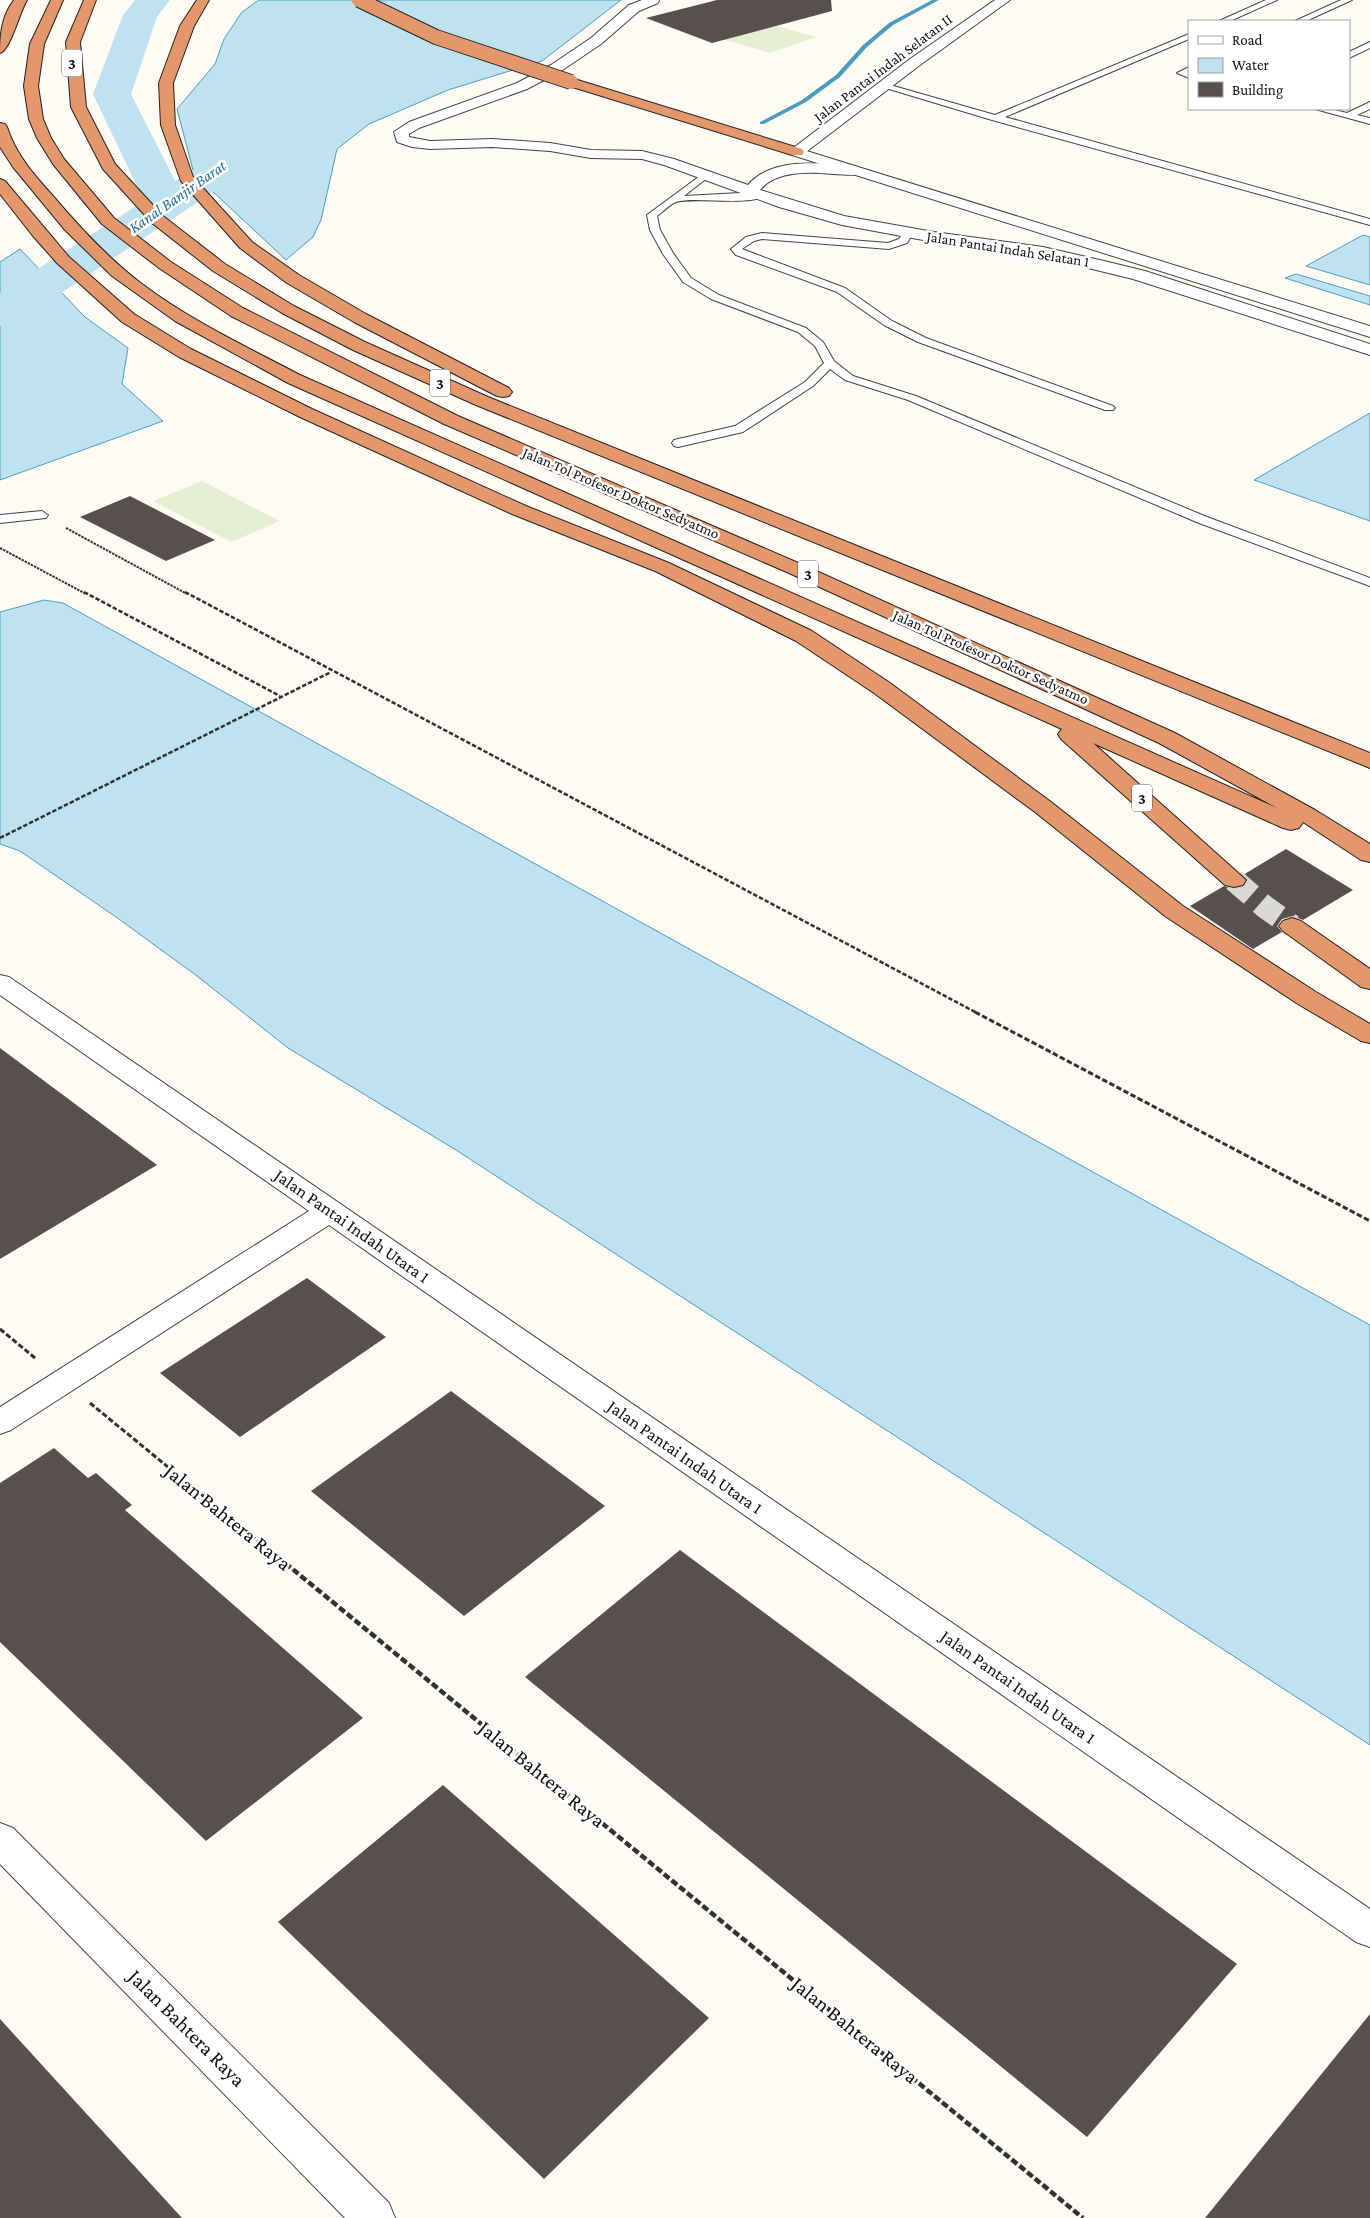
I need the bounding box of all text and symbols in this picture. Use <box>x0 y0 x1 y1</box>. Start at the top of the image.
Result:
street label: Jalan Pantai Indah Selatan II <box>809 11 956 127</box>
legend <box>1188 20 1350 110</box>
text: Road <box>1232 32 1263 48</box>
road number: 3 <box>62 49 82 76</box>
text: Water <box>1232 57 1269 73</box>
text: Building <box>1232 82 1283 99</box>
water label: Kanal Banjir Barat <box>126 157 230 237</box>
street label: Jalan Pantai Indah Selatan 1 <box>923 228 1091 271</box>
road number: 3 <box>430 369 450 396</box>
street label: Jalan Tol Profesor Doktor Sedyatmo <box>518 443 722 543</box>
road number: 3 <box>798 560 818 588</box>
street label: Jalan Tol Profesor Doktor Sedyatmo <box>889 606 1091 708</box>
road number: 3 <box>1132 784 1152 811</box>
street label: Jalan Pantai Indah Utara 1 <box>269 1164 433 1287</box>
street label: Jalan Pantai Indah Utara 1 <box>602 1395 766 1518</box>
street label: Jalan Bahtera Raya <box>158 1457 296 1576</box>
street label: Jalan Pantai Indah Utara 1 <box>935 1625 1099 1748</box>
street label: Jalan Bahtera Raya <box>472 1714 610 1833</box>
street label: Jalan Bahtera Raya <box>122 1963 251 2092</box>
street label: Jalan Bahtera Raya <box>785 1970 923 2089</box>

